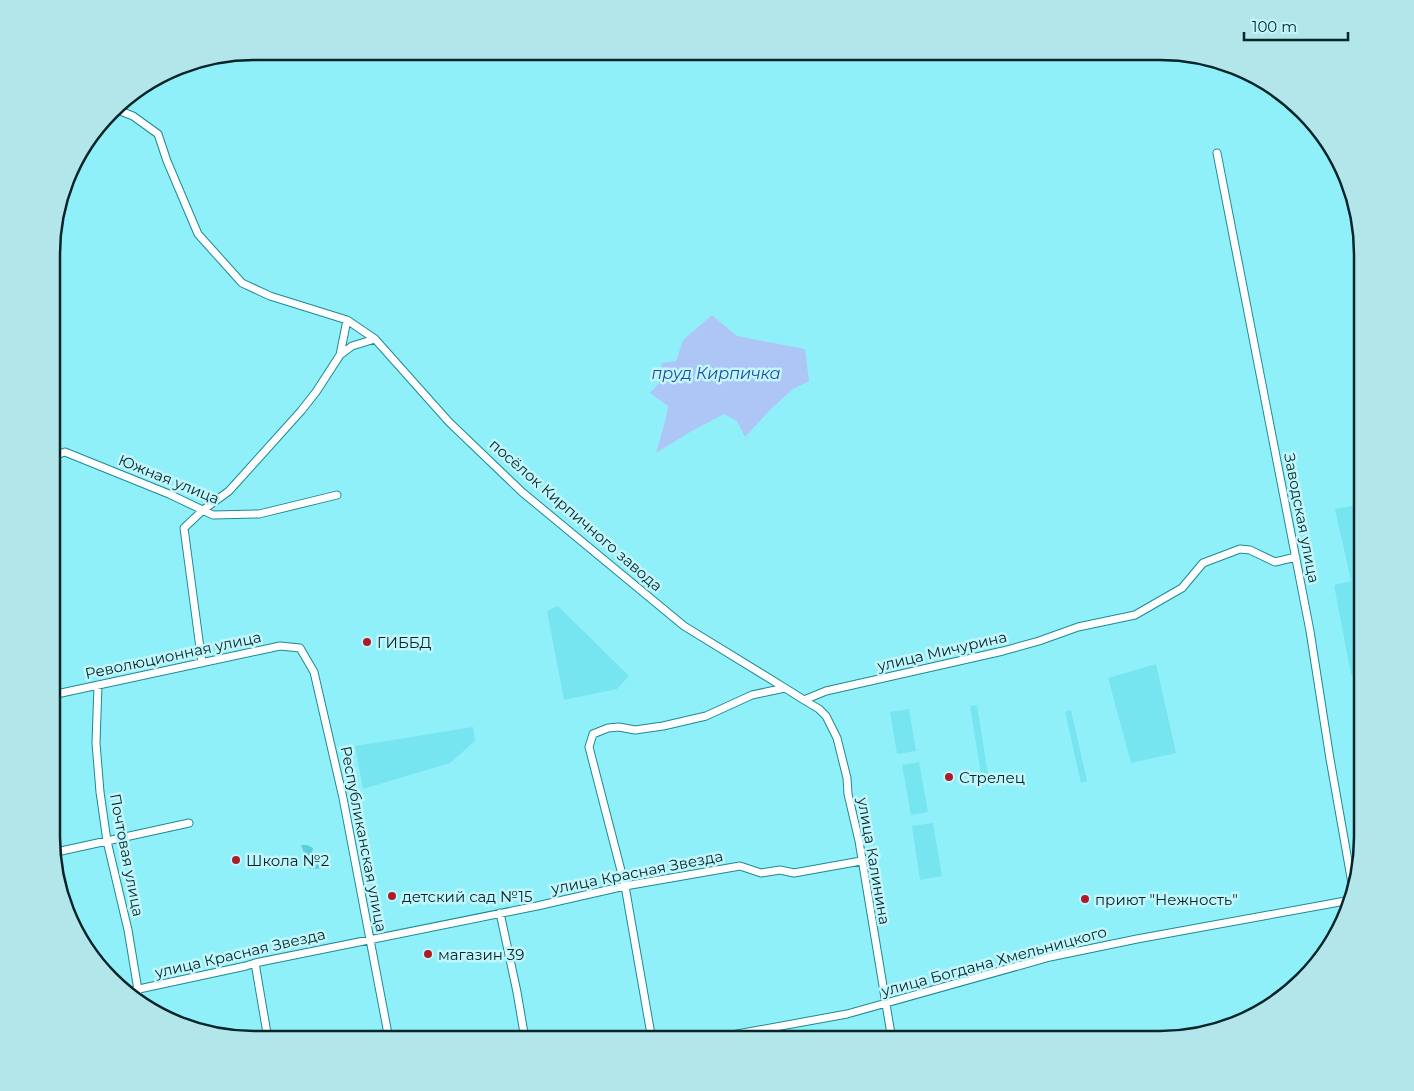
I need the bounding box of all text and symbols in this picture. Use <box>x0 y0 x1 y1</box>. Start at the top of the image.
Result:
scale bar <box>1244 10 1348 42</box>
text: 100 m <box>1252 17 1297 36</box>
water label: пруд Кирпичка <box>651 364 781 383</box>
street label: посёлок Кирпичного завода <box>486 435 666 595</box>
street label: Южная улица <box>116 450 222 508</box>
street label: Заводская улица <box>1280 451 1324 585</box>
street label: Революционная улица <box>83 627 263 683</box>
street label: улица Мичурина <box>874 627 1009 675</box>
place label: ГИББД <box>377 633 431 652</box>
marker: ГИББД <box>361 636 373 648</box>
street label: Республиканская улица <box>337 744 391 934</box>
place label: Стрелец <box>959 768 1025 787</box>
marker: Стрелец <box>943 771 955 783</box>
street label: Почтовая улица <box>106 792 148 918</box>
street label: улица Калинина <box>853 795 895 926</box>
street label: улица Красная Звезда <box>548 846 725 898</box>
place label: Школа №2 <box>246 851 329 870</box>
marker: Школа №2 <box>230 854 242 866</box>
place label: детский сад №15 <box>402 887 532 906</box>
marker: детский сад №15 <box>386 890 398 902</box>
place label: приют "Нежность" <box>1095 890 1238 909</box>
marker: приют "Нежность" <box>1079 893 1091 905</box>
street label: улица Богдана Хмельницкого <box>878 922 1109 1001</box>
street label: улица Красная Звезда <box>152 924 327 982</box>
place label: магазин 39 <box>438 945 524 964</box>
marker: магазин 39 <box>422 948 434 960</box>

